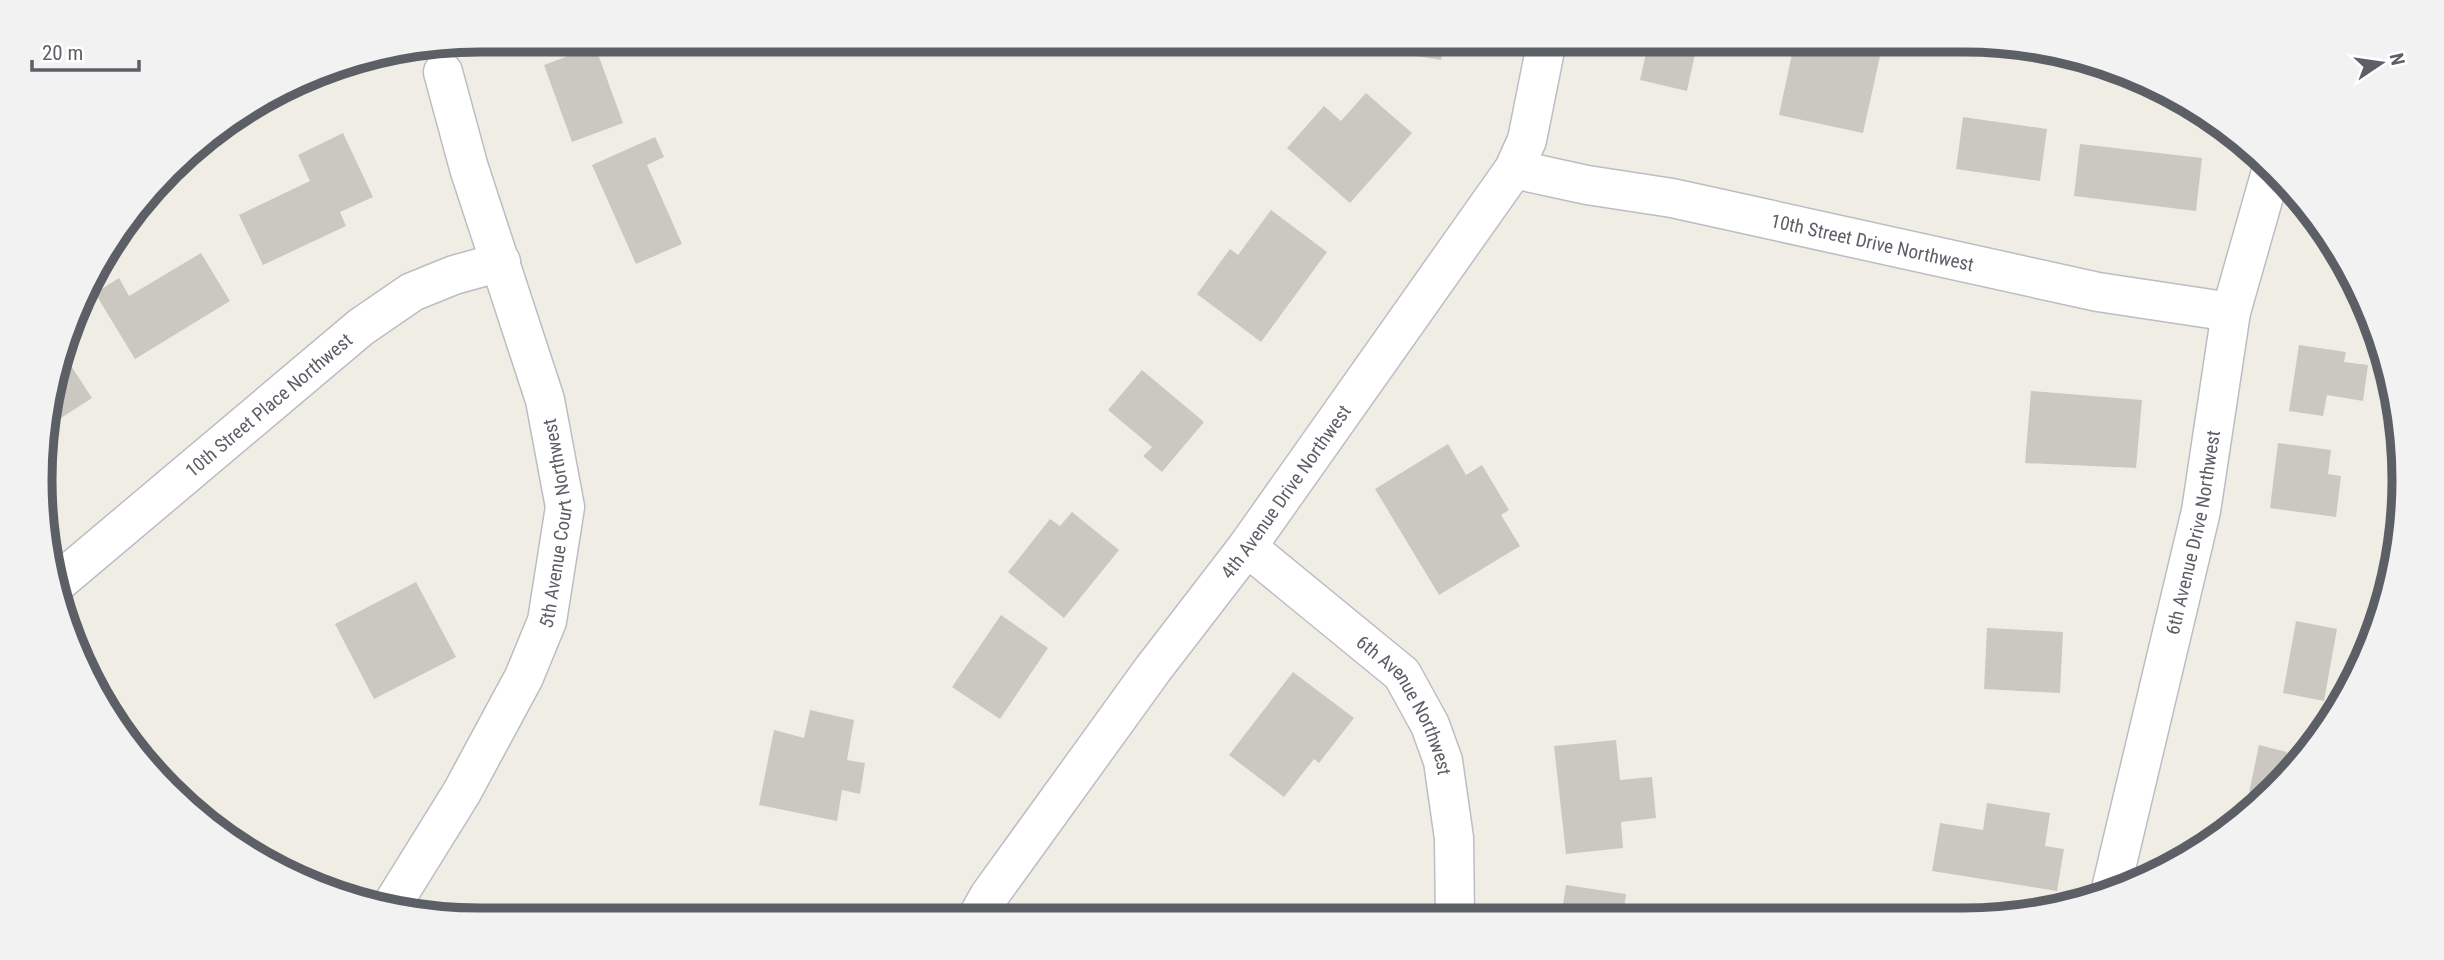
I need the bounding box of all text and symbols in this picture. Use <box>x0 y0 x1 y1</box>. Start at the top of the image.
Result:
scale bar <box>32 28 138 72</box>
north arrow <box>2346 28 2416 98</box>
text: 20 m <box>42 41 83 65</box>
text: N <box>2385 51 2410 68</box>
street label: 10th Street Drive Northwest <box>1769 209 1976 276</box>
street label: 10th Street Place Northwest <box>181 328 357 482</box>
street label: 4th Avenue Drive Northwest <box>1216 401 1356 583</box>
street label: 5th Avenue Court Northwest <box>534 417 577 632</box>
street label: 6th Avenue Drive Northwest <box>2161 429 2225 637</box>
street label: 6th Avenue Northwest <box>1352 631 1456 777</box>

